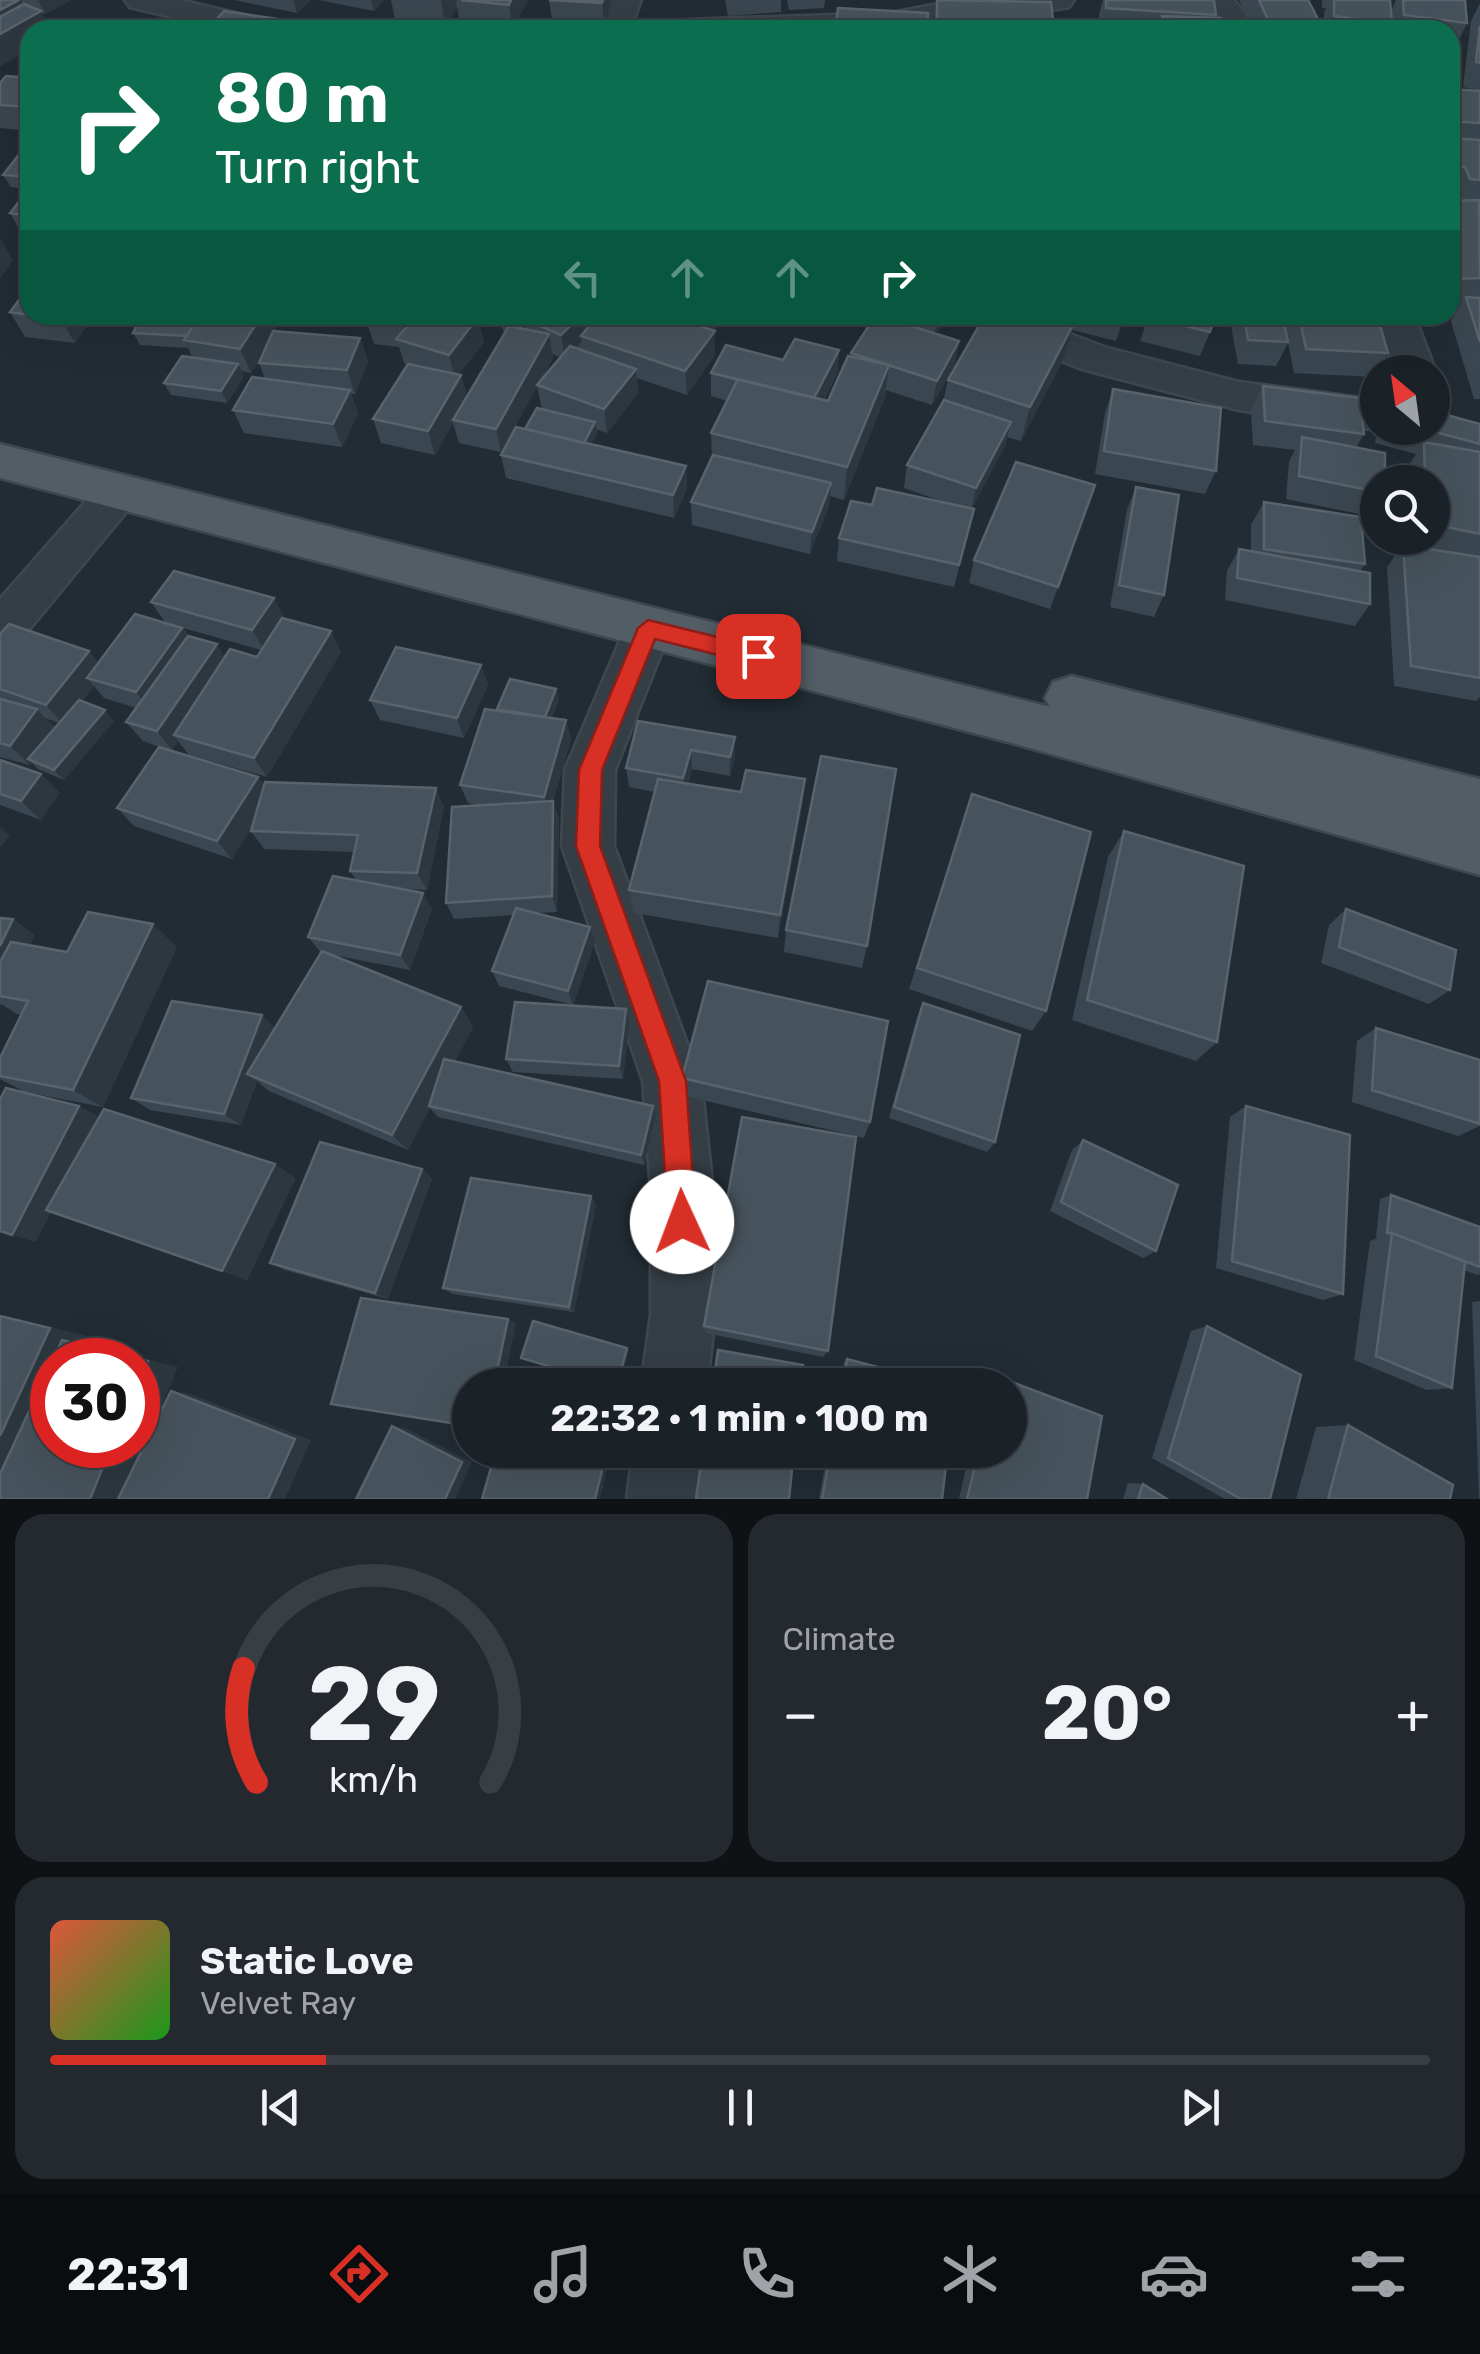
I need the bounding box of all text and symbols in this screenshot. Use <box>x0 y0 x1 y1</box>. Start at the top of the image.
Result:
text: 80 m <box>215 57 389 140</box>
icon: right <box>50 60 180 190</box>
text: Turn right <box>215 141 419 194</box>
icon: left <box>555 250 610 305</box>
icon: ahead <box>660 250 715 305</box>
icon: ahead <box>765 250 820 305</box>
icon: right <box>870 250 925 305</box>
north arrow <box>1360 355 1450 445</box>
map controls <box>1360 355 1450 555</box>
button: search <box>1360 465 1450 555</box>
pin <box>716 614 801 699</box>
icon: arrive <box>731 629 786 684</box>
position arrow <box>630 1170 734 1274</box>
speed limit sign: 30 <box>30 1338 160 1468</box>
text: 22:32 · 1 min · 100 m <box>550 1395 929 1441</box>
text: Climate <box>783 1620 896 1658</box>
text: 29 <box>307 1643 441 1766</box>
text: 20° <box>1042 1669 1172 1758</box>
text: − <box>783 1682 818 1747</box>
text: + <box>1396 1682 1430 1747</box>
text: km/h <box>329 1759 418 1801</box>
text: Static Love <box>200 1938 414 1984</box>
text: Velvet Ray <box>200 1984 356 2022</box>
icon: previous <box>253 2080 308 2135</box>
icon: pause <box>713 2080 768 2135</box>
icon: next <box>1173 2080 1228 2135</box>
icon: directions <box>324 2239 394 2309</box>
icon: music <box>528 2239 598 2309</box>
icon: phone <box>732 2239 802 2309</box>
icon: climate <box>935 2239 1005 2309</box>
icon: car <box>1139 2239 1209 2309</box>
icon: filters <box>1343 2239 1413 2309</box>
text: 22:31 <box>67 2248 190 2301</box>

